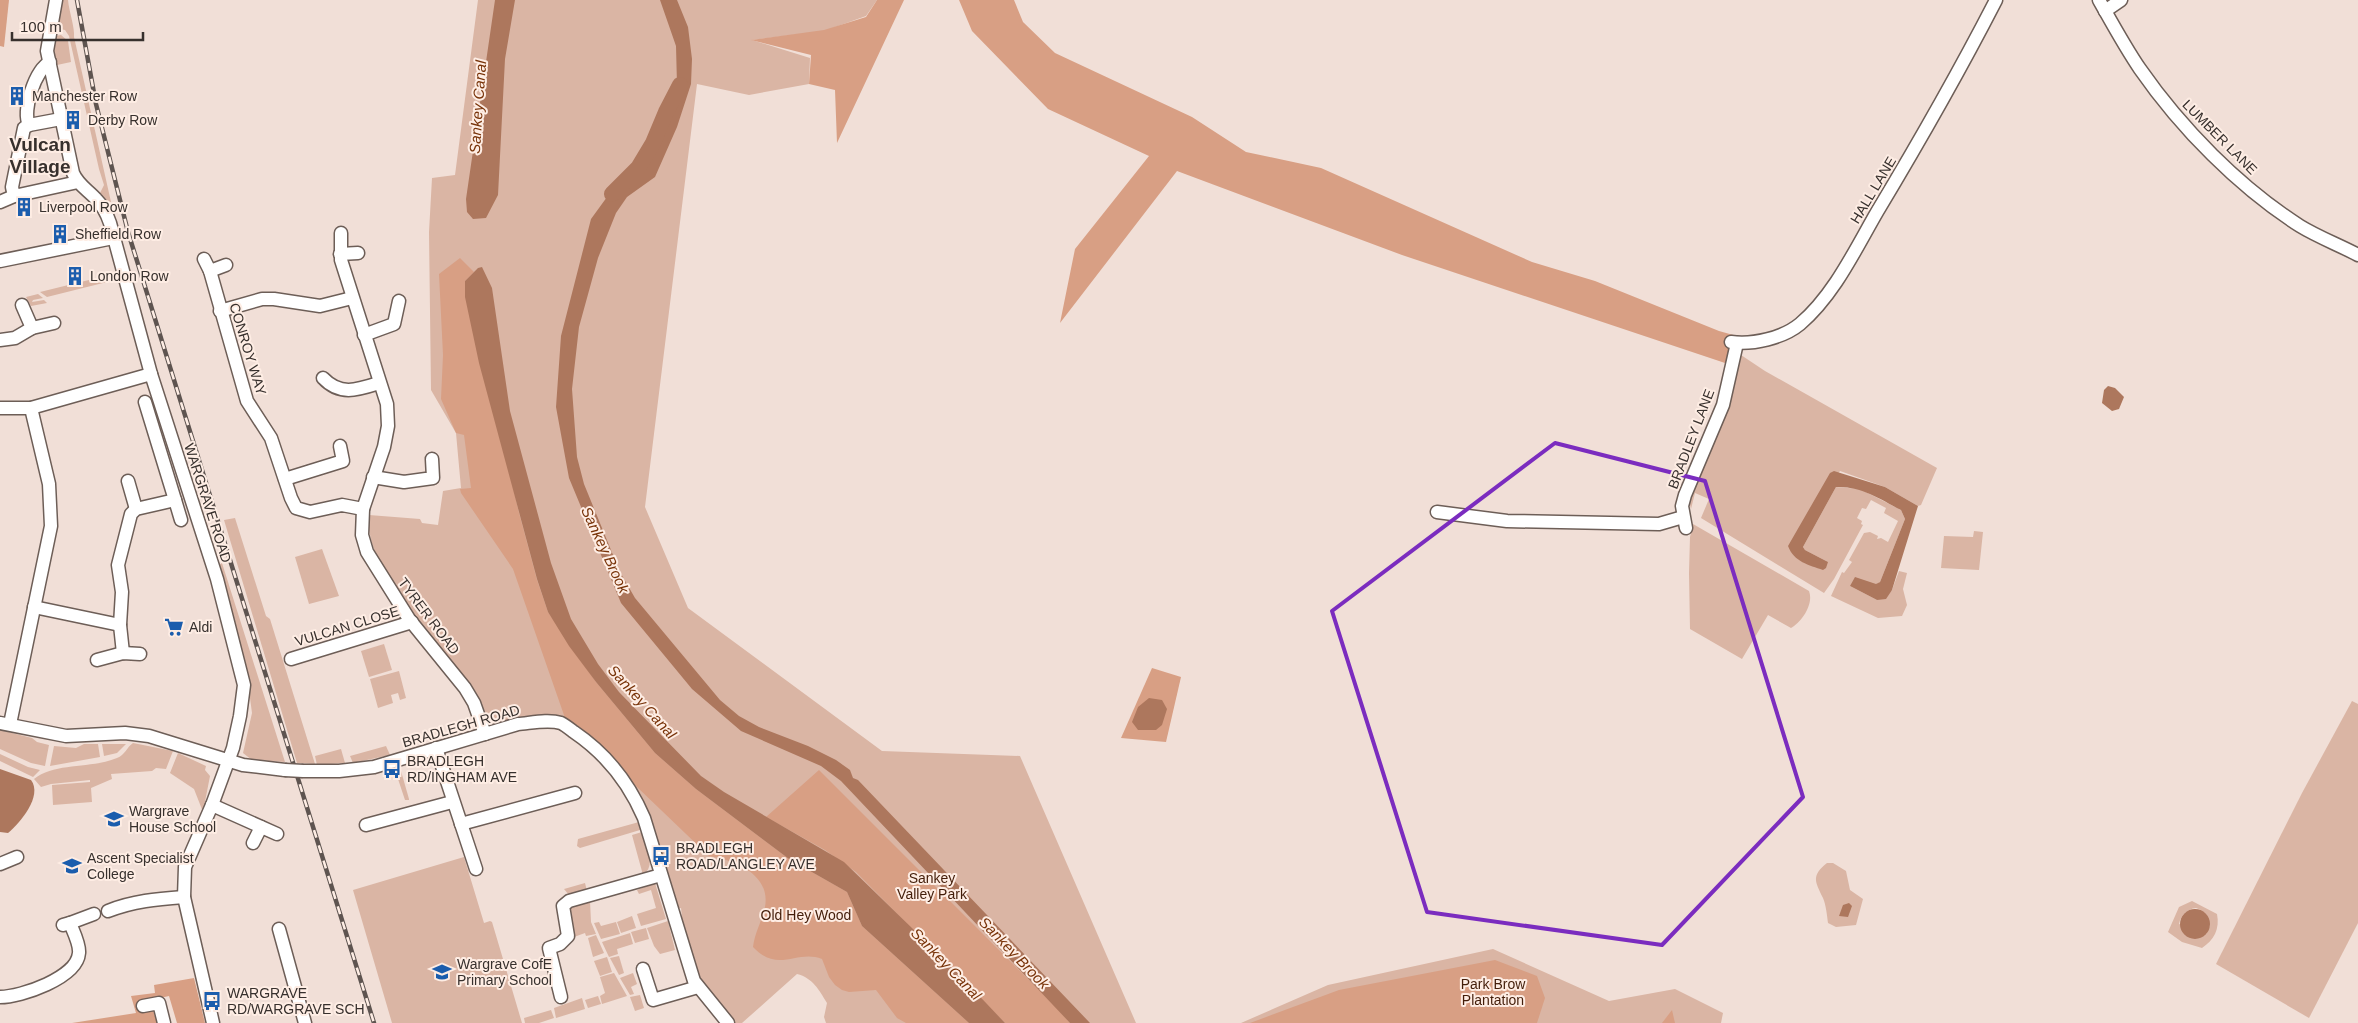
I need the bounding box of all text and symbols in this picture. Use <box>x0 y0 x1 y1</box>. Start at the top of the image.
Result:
scale bar <box>12 10 144 42</box>
text: 100 m <box>20 18 62 35</box>
water label: Sankey Canal <box>466 59 489 154</box>
building icon: Manchester Row <box>6 85 28 107</box>
place label: Manchester Row <box>32 88 138 104</box>
street label: LUMBER LANE <box>2179 96 2261 178</box>
building icon: Derby Row <box>62 109 84 131</box>
place label: Derby Row <box>88 112 158 128</box>
district label: Vulcan Village <box>9 134 71 177</box>
street label: HALL LANE <box>1847 154 1899 226</box>
building icon: Liverpool Row <box>13 196 35 218</box>
place label: Liverpool Row <box>39 199 129 215</box>
building icon: Sheffield Row <box>49 223 71 245</box>
place label: Sheffield Row <box>75 226 162 242</box>
building icon: London Row <box>64 265 86 287</box>
place label: London Row <box>90 268 170 284</box>
street label: CONROY WAY <box>226 301 270 398</box>
street label: BRADLEY LANE <box>1665 387 1717 491</box>
street label: WARGRAVE ROAD <box>181 441 235 565</box>
water label: Sankey Brook <box>578 504 634 597</box>
street label: TYRER ROAD <box>395 575 463 657</box>
street label: VULCAN CLOSE <box>293 603 401 649</box>
supermarket icon: Aldi <box>163 616 185 638</box>
place label: Aldi <box>189 619 212 635</box>
water label: Sankey Canal <box>605 661 680 743</box>
street label: BRADLEGH ROAD <box>400 702 522 750</box>
place label: BRADLEGH RD/INGHAM AVE <box>407 753 517 785</box>
bus stop icon: BRADLEGH RD/INGHAM AVE <box>381 758 403 780</box>
place label: Wargrave House School <box>129 803 216 835</box>
school or university icon: Wargrave House School <box>103 808 125 830</box>
place label: BRADLEGH ROAD/LANGLEY AVE <box>676 840 815 872</box>
bus stop icon: BRADLEGH ROAD/LANGLEY AVE <box>650 845 672 867</box>
place label: Ascent Specialist College <box>87 850 194 882</box>
school or university icon: Ascent Specialist College <box>61 855 83 877</box>
park label: Sankey Valley Park <box>897 870 968 902</box>
park label: Old Hey Wood <box>761 907 851 923</box>
water label: Sankey Brook <box>976 913 1054 993</box>
water label: Sankey Canal <box>908 924 985 1004</box>
place label: Wargrave CofE Primary School <box>457 956 552 988</box>
school or university icon: Wargrave CofE Primary School <box>431 961 453 983</box>
park label: Park Brow Plantation <box>1461 976 1526 1008</box>
place label: WARGRAVE RD/WARGRAVE SCH <box>227 985 365 1017</box>
bus stop icon: WARGRAVE RD/WARGRAVE SCH <box>201 990 223 1012</box>

